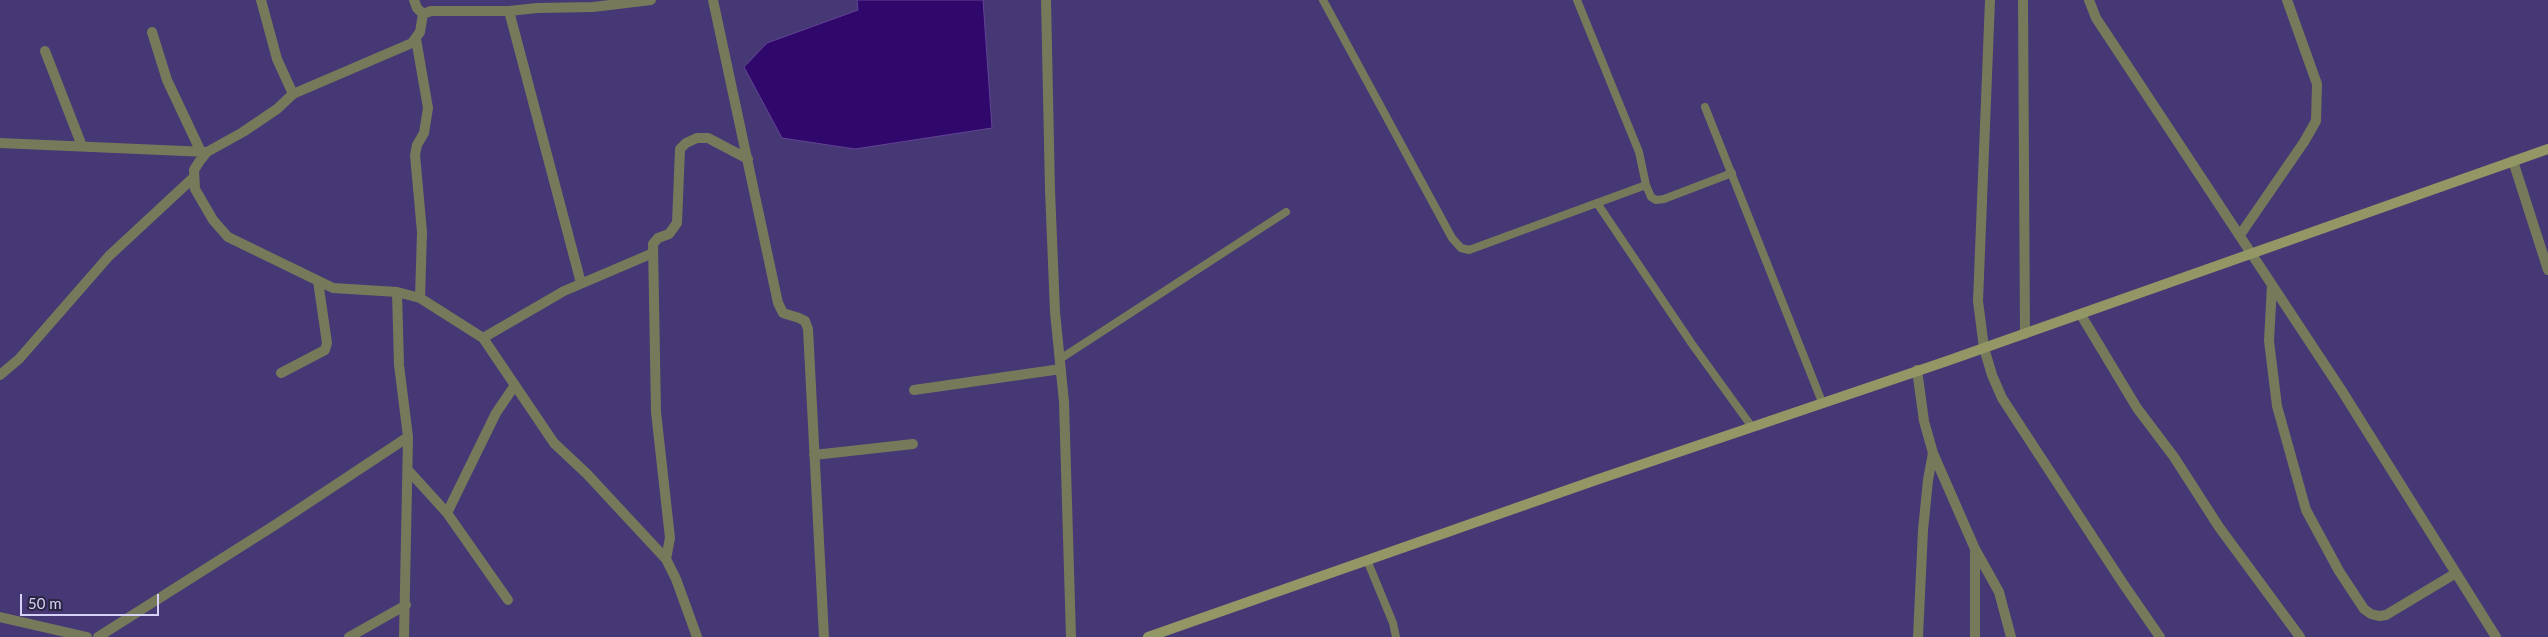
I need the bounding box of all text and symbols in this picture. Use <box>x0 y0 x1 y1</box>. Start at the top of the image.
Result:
scale bar <box>22 584 161 616</box>
text: 50 m <box>28 594 62 612</box>

